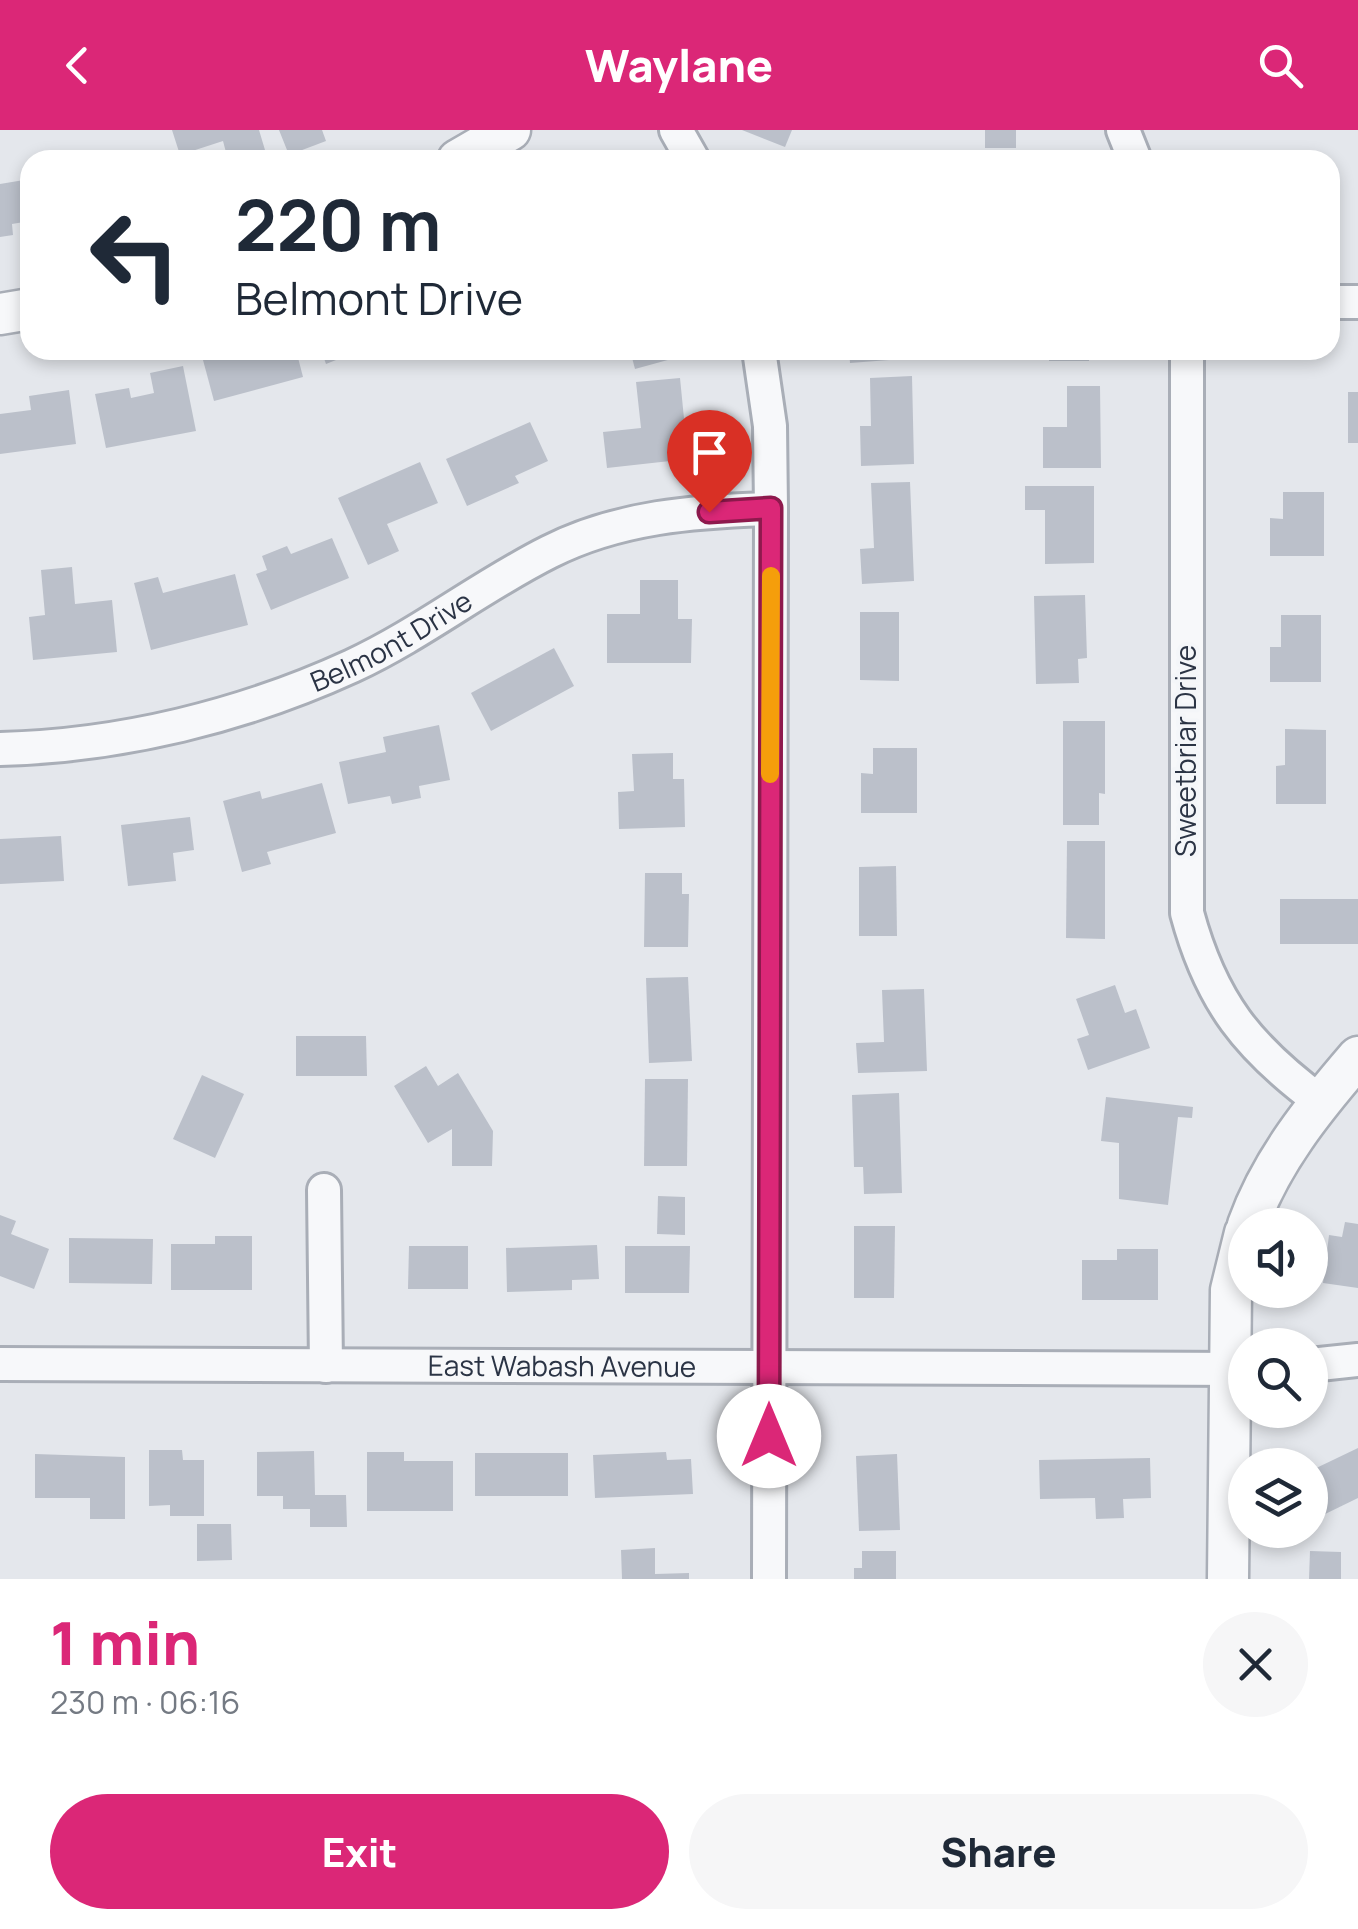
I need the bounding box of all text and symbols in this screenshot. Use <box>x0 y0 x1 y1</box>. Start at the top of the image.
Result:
text: Waylane <box>585 34 773 96</box>
icon: back <box>50 38 105 93</box>
icon: search <box>1253 38 1308 93</box>
text: 220 m <box>235 176 441 272</box>
icon: left <box>70 190 200 320</box>
text: Belmont Drive <box>235 267 523 329</box>
pin <box>667 410 752 513</box>
icon: arrive <box>682 425 737 480</box>
street label: Belmont Drive <box>304 581 479 700</box>
street label: Sweetbriar Drive <box>1166 645 1204 857</box>
map controls <box>1228 1208 1328 1548</box>
button: sound <box>1228 1208 1328 1308</box>
button: search <box>1228 1328 1328 1428</box>
street label: East Wabash Avenue <box>428 1346 696 1385</box>
position arrow <box>717 1384 821 1488</box>
button: layers <box>1228 1448 1328 1548</box>
text: 1 min <box>50 1601 200 1683</box>
button: close <box>1203 1612 1308 1717</box>
text: 230 m · 06:16 <box>50 1680 240 1724</box>
button: Exit <box>50 1794 669 1909</box>
button: Share <box>689 1794 1308 1909</box>

